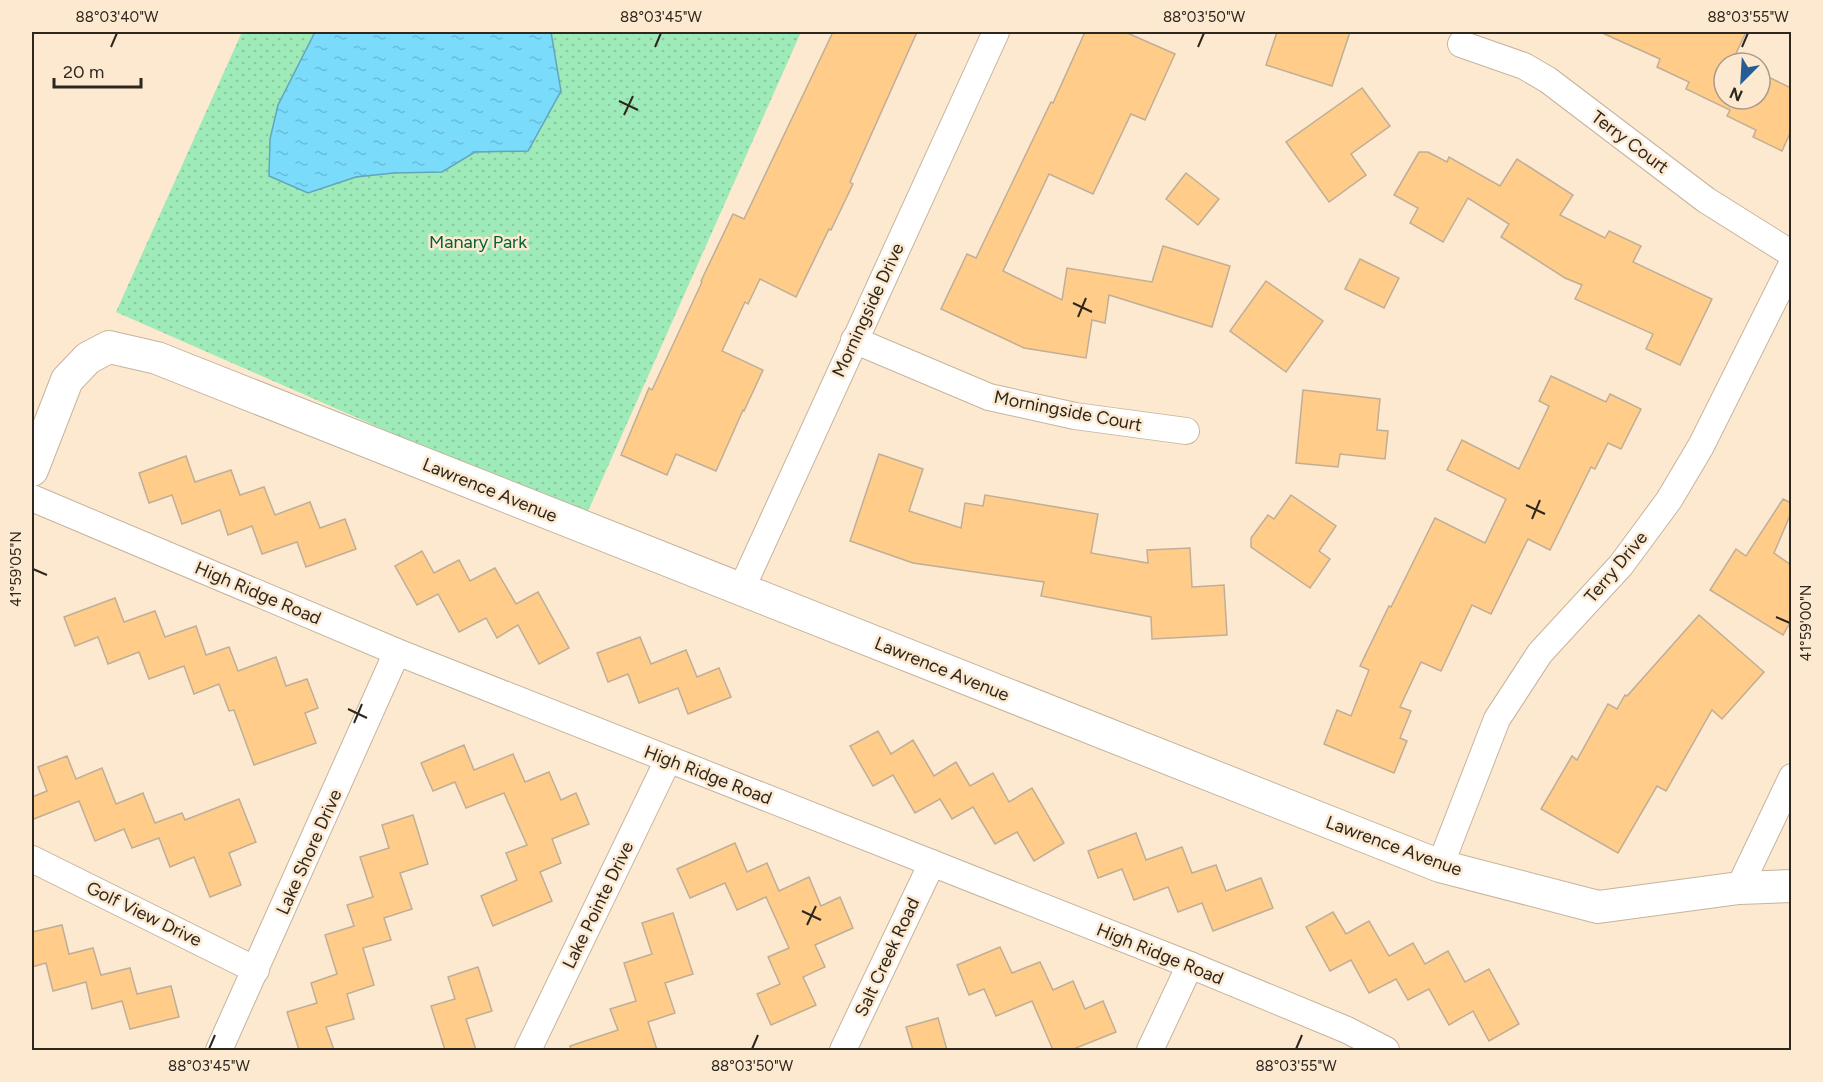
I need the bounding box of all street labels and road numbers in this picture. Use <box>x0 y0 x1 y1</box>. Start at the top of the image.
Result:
street label: Terry Court <box>1587 106 1673 178</box>
street label: Morningside Drive <box>827 239 909 381</box>
street label: Morningside Court <box>992 386 1144 436</box>
street label: Lawrence Avenue <box>419 453 561 527</box>
street label: Terry Drive <box>1580 527 1652 607</box>
street label: High Ridge Road <box>192 556 324 630</box>
street label: Lawrence Avenue <box>871 632 1013 706</box>
street label: High Ridge Road <box>641 741 775 809</box>
street label: Lake Shore Drive <box>272 786 347 918</box>
street label: Lawrence Avenue <box>1323 811 1465 881</box>
street label: Lake Pointe Drive <box>558 838 638 972</box>
street label: Golf View Drive <box>83 877 205 951</box>
street label: Salt Creek Road <box>850 894 924 1020</box>
street label: High Ridge Road <box>1093 919 1227 989</box>

